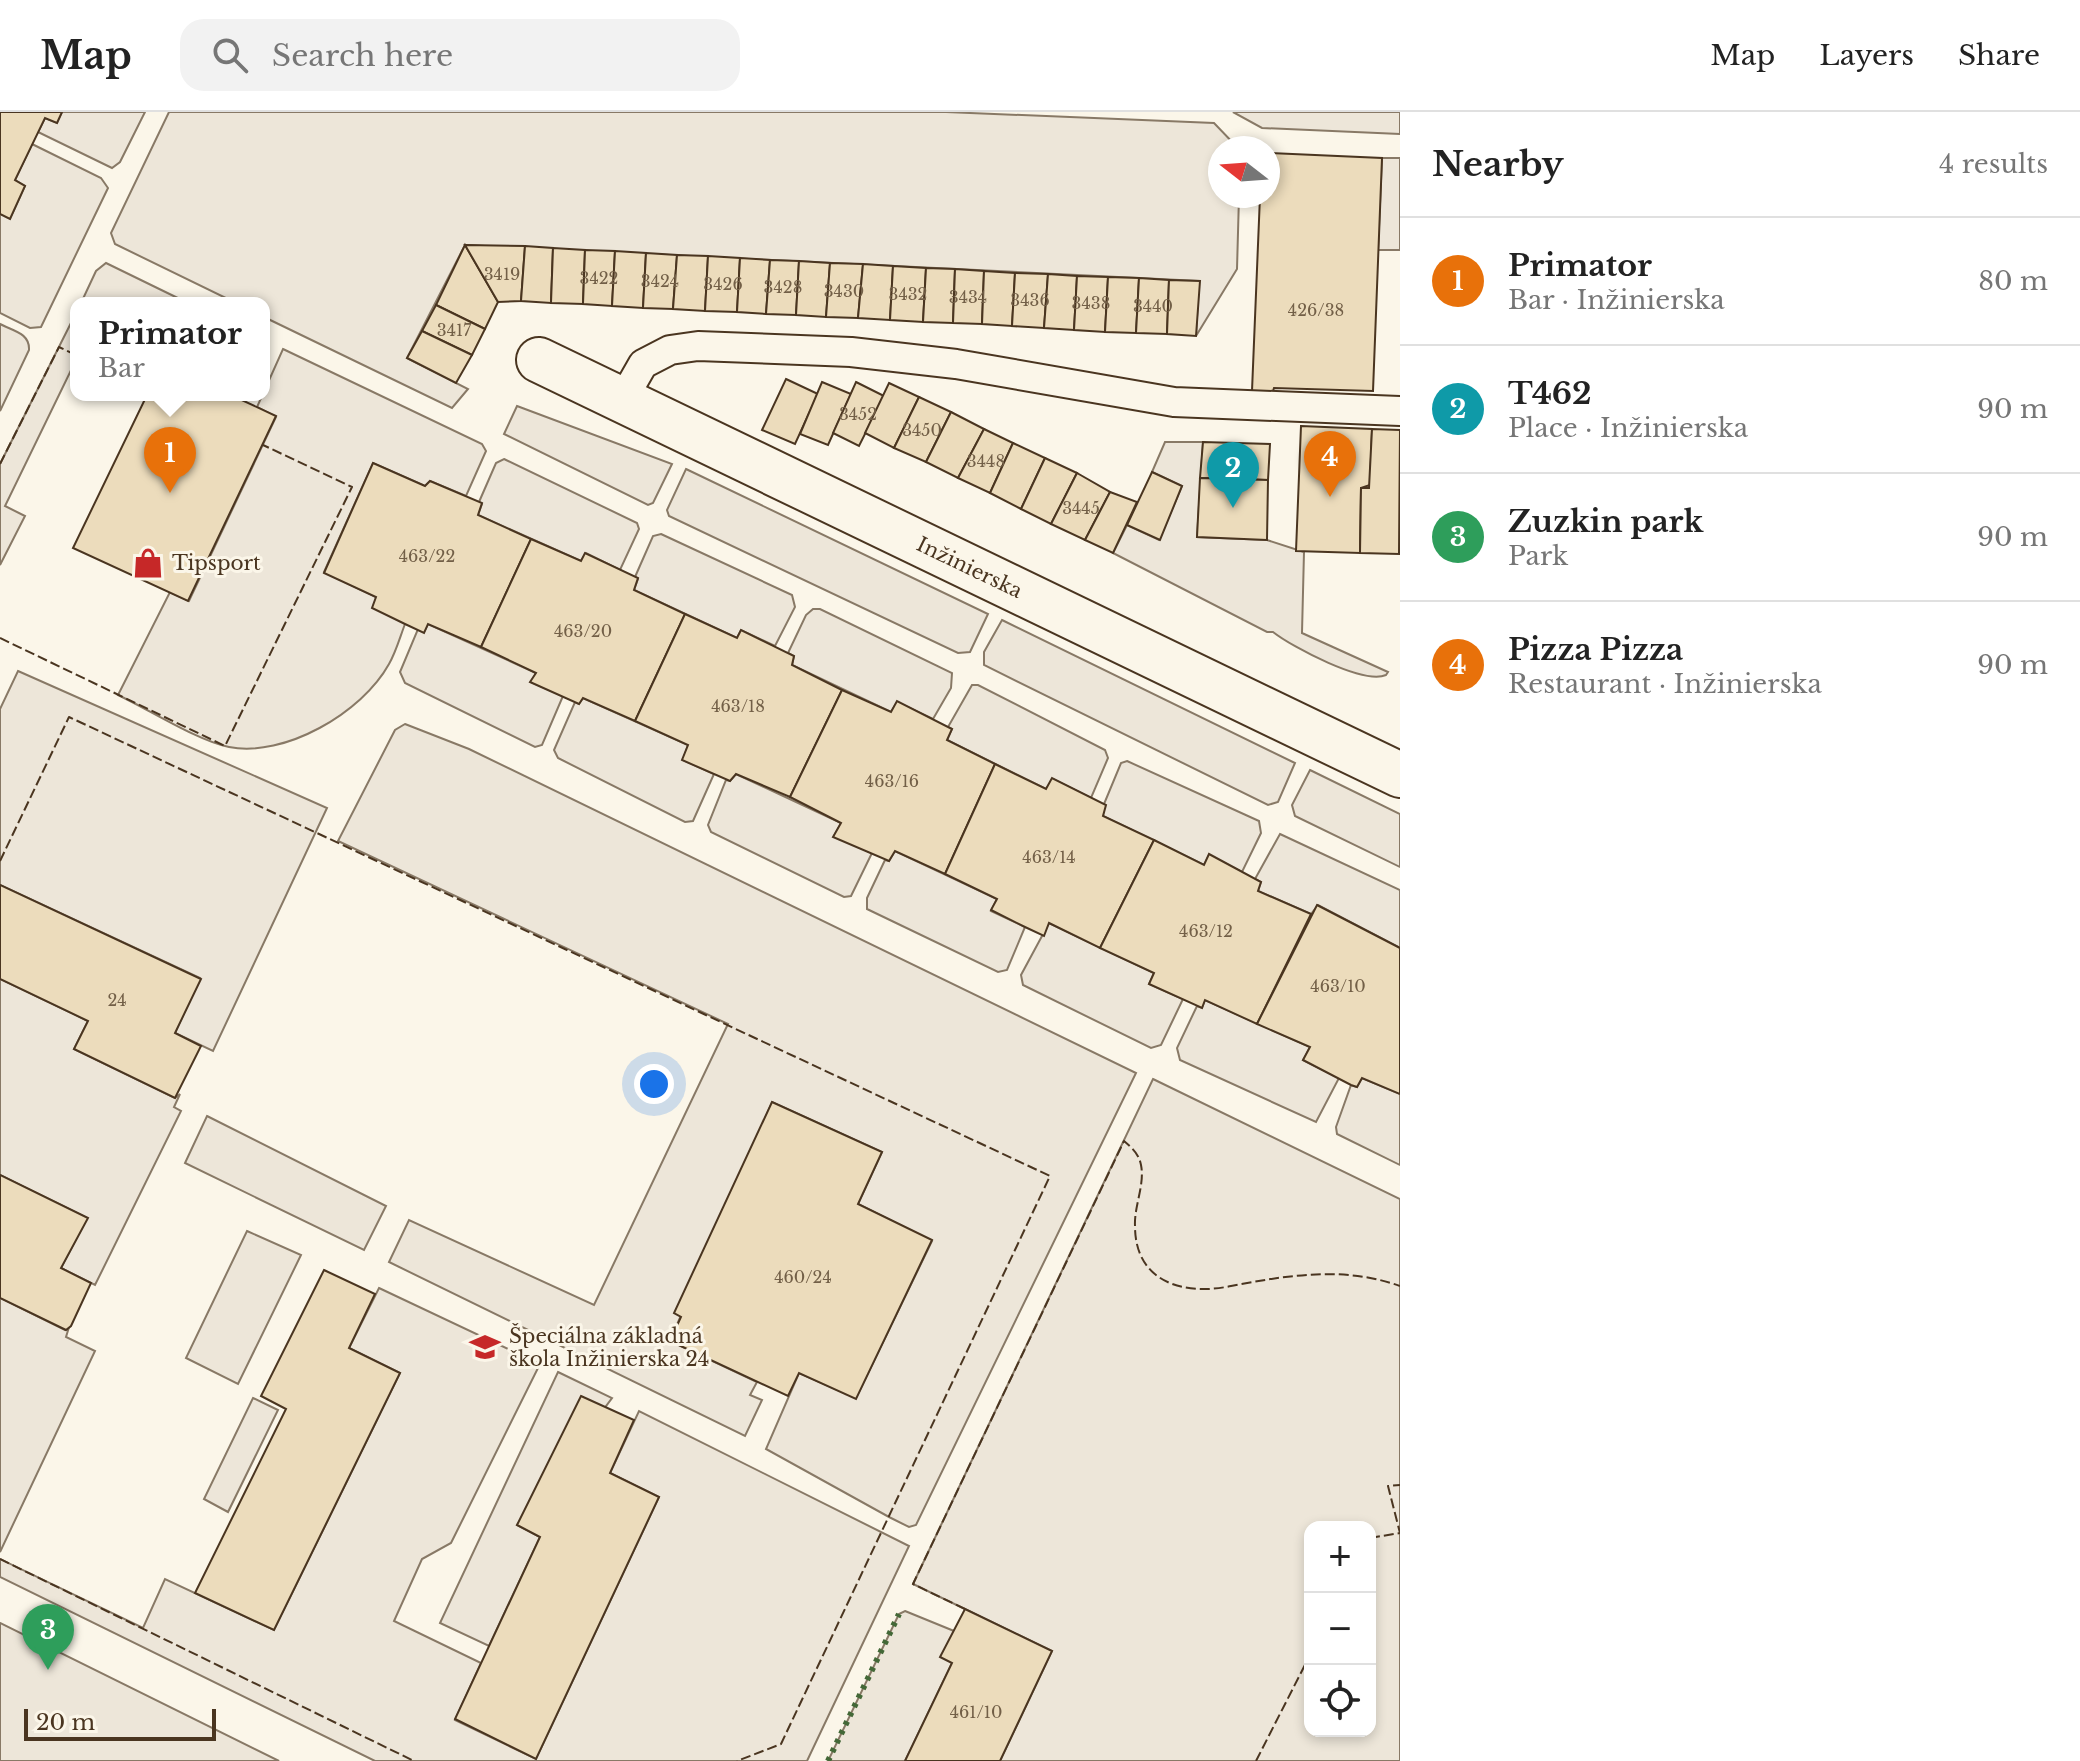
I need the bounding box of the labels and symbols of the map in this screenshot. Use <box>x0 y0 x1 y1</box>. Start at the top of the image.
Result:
north arrow <box>1208 136 1280 208</box>
house number: 3419 <box>484 264 520 284</box>
house number: 3422 <box>580 268 618 288</box>
house number: 3424 <box>641 271 679 291</box>
house number: 3426 <box>703 274 743 294</box>
house number: 3428 <box>764 277 802 297</box>
house number: 3430 <box>824 281 864 301</box>
house number: 3432 <box>889 284 927 304</box>
house number: 3434 <box>949 287 987 307</box>
house number: 3436 <box>1010 290 1050 310</box>
house number: 3438 <box>1072 293 1110 313</box>
house number: 3440 <box>1133 296 1173 316</box>
house number: 426/38 <box>1288 300 1344 320</box>
house number: 3417 <box>437 320 472 340</box>
house number: 3452 <box>839 404 877 424</box>
house number: 3450 <box>902 420 942 440</box>
pin: 1 <box>144 427 196 493</box>
pin: 4 <box>1304 431 1356 497</box>
pin: 2 <box>1207 442 1259 508</box>
house number: 3448 <box>967 451 1005 471</box>
house number: 3445 <box>1062 498 1100 518</box>
street label: Inžinierska <box>913 532 1027 604</box>
shop icon: Tipsport <box>131 546 165 580</box>
house number: 463/22 <box>399 546 455 566</box>
place label: Tipsport <box>172 551 261 575</box>
house number: 463/20 <box>554 621 612 641</box>
house number: 463/18 <box>711 696 765 716</box>
house number: 463/16 <box>865 771 919 791</box>
house number: 463/14 <box>1022 847 1076 867</box>
house number: 463/12 <box>1179 921 1233 941</box>
house number: 463/10 <box>1310 976 1366 996</box>
house number: 24 <box>107 990 127 1010</box>
your location <box>634 1064 674 1104</box>
house number: 460/24 <box>774 1267 832 1287</box>
place label: Špeciálna základná škola Inžinierska 24 <box>509 1323 710 1371</box>
school or university icon: Špeciálna základná škola Inžinierska 24 <box>468 1330 502 1364</box>
pin: 3 <box>22 1604 74 1670</box>
house number: 461/10 <box>950 1702 1002 1722</box>
scale bar <box>24 1705 216 1741</box>

